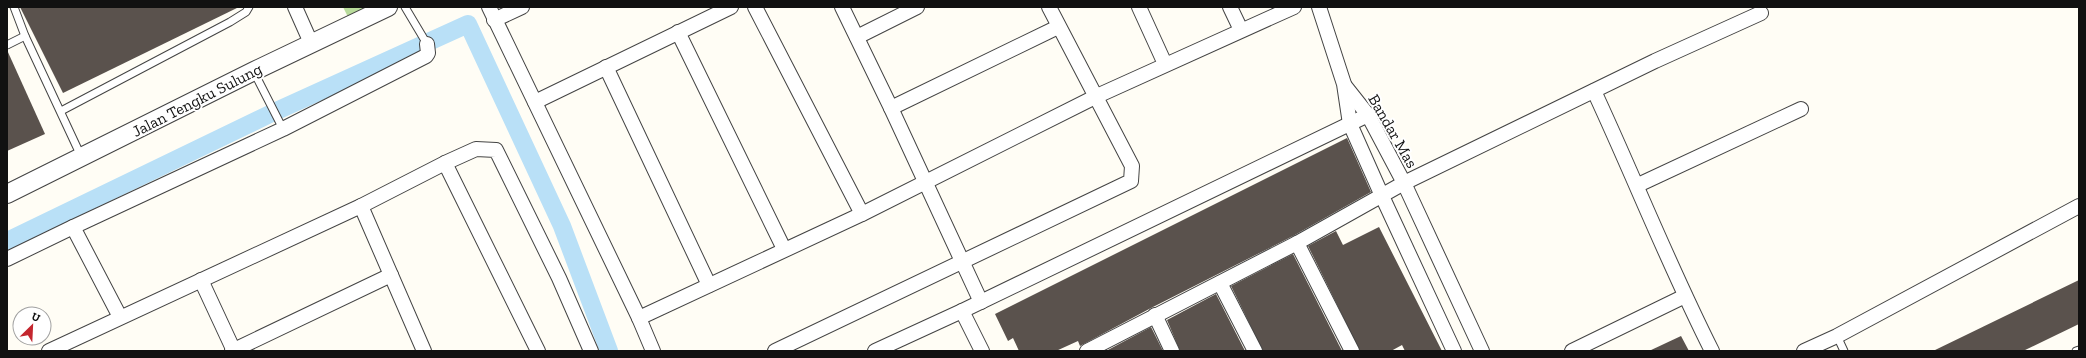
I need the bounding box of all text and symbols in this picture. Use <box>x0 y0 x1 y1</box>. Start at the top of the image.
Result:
street label: Jalan Tengku Sulung <box>129 59 265 141</box>
street label: Bandar Mas <box>1364 91 1422 171</box>
north arrow <box>12 306 52 346</box>
text: U <box>30 310 42 325</box>

